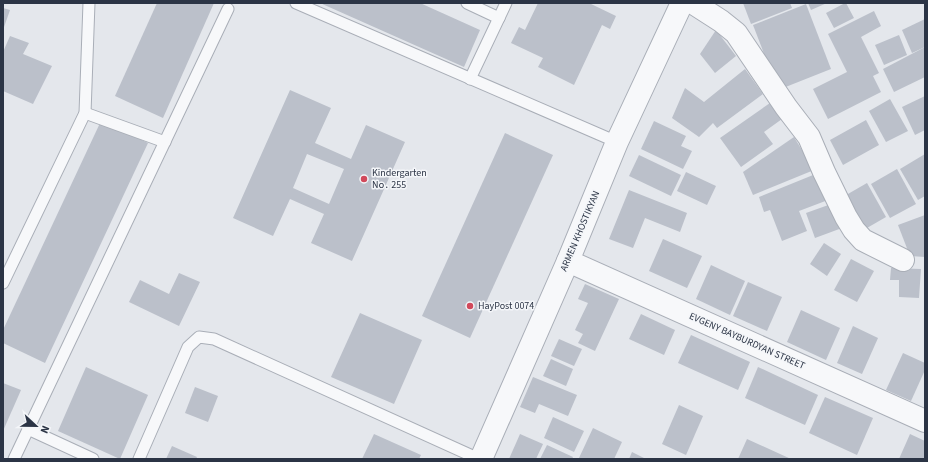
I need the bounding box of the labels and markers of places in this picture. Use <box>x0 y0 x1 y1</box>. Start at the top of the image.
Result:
place label: Kindergarten Nօ․ 255 <box>372 166 427 192</box>
marker: Kindergarten Nօ․ 255 <box>359 174 369 184</box>
place label: HayPost 0074 <box>478 299 534 313</box>
marker: HayPost 0074 <box>465 301 475 311</box>

